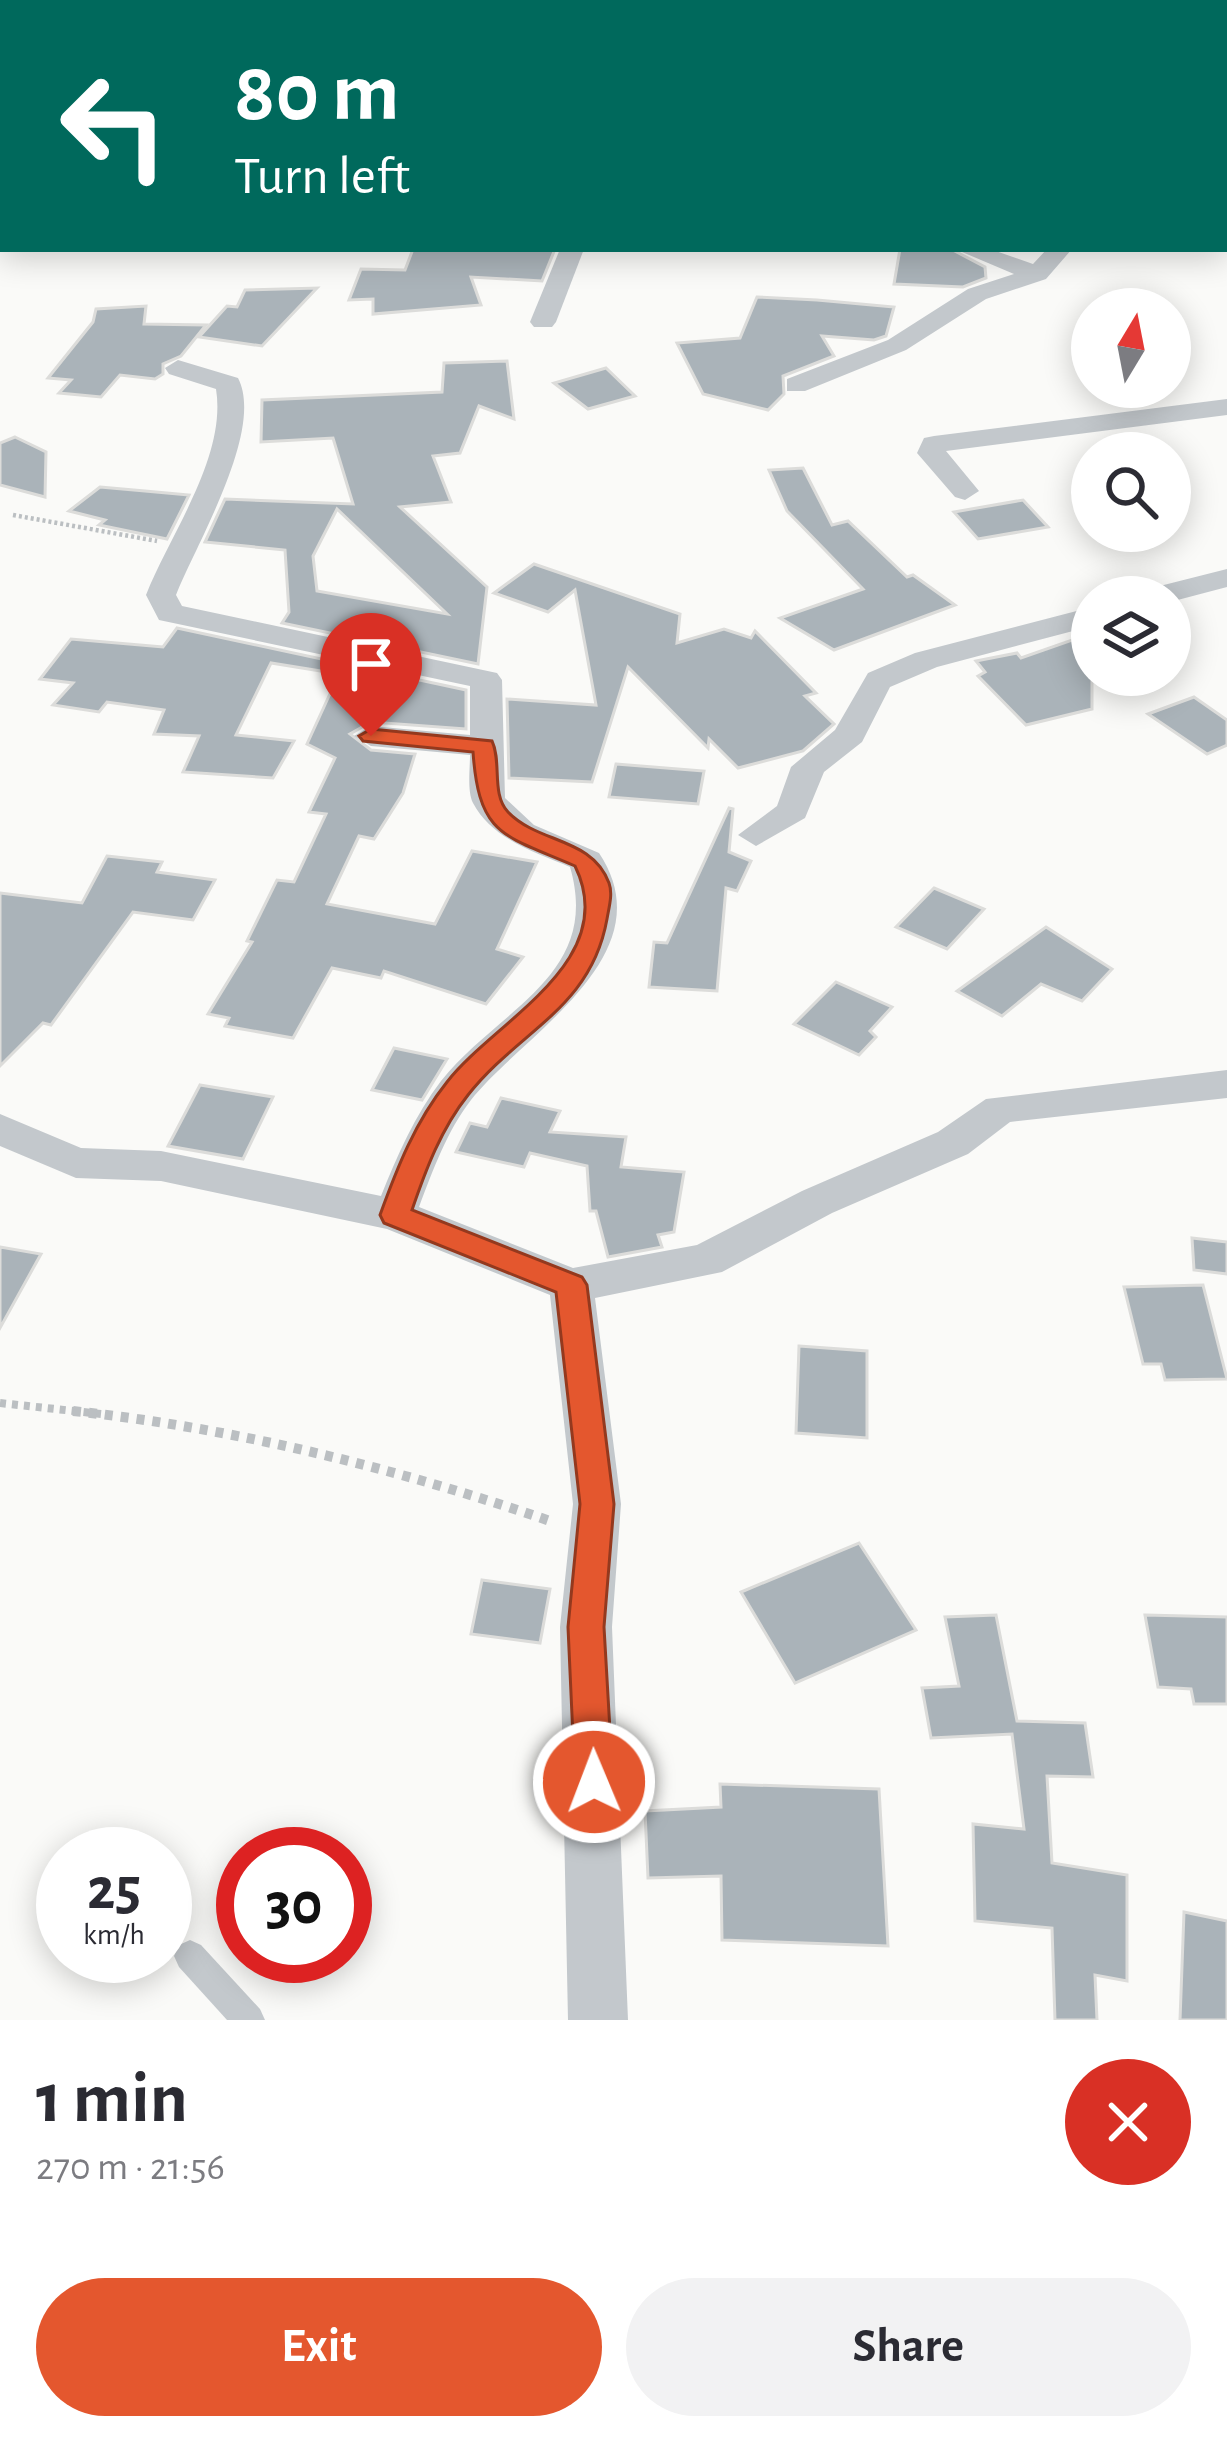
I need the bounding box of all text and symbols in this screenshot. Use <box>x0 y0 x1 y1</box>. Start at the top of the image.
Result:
icon: left <box>36 48 192 204</box>
text: 80 m <box>234 52 400 136</box>
text: Turn left <box>234 150 410 204</box>
north arrow <box>1071 288 1191 408</box>
map controls <box>1071 288 1191 696</box>
button: search <box>1071 432 1191 552</box>
button: layers <box>1071 576 1191 696</box>
pin <box>320 613 422 736</box>
icon: arrive <box>338 631 404 697</box>
position arrow <box>531 1719 657 1845</box>
speed limit sign: 30 <box>216 1827 372 1983</box>
text: 25 <box>87 1860 141 1920</box>
text: km/h <box>83 1920 145 1950</box>
button: close <box>1065 2059 1191 2185</box>
text: 1 min <box>36 2063 188 2135</box>
text: 270 m · 21:56 <box>36 2148 225 2187</box>
button: Exit <box>36 2278 602 2416</box>
button: Share <box>626 2278 1191 2416</box>

